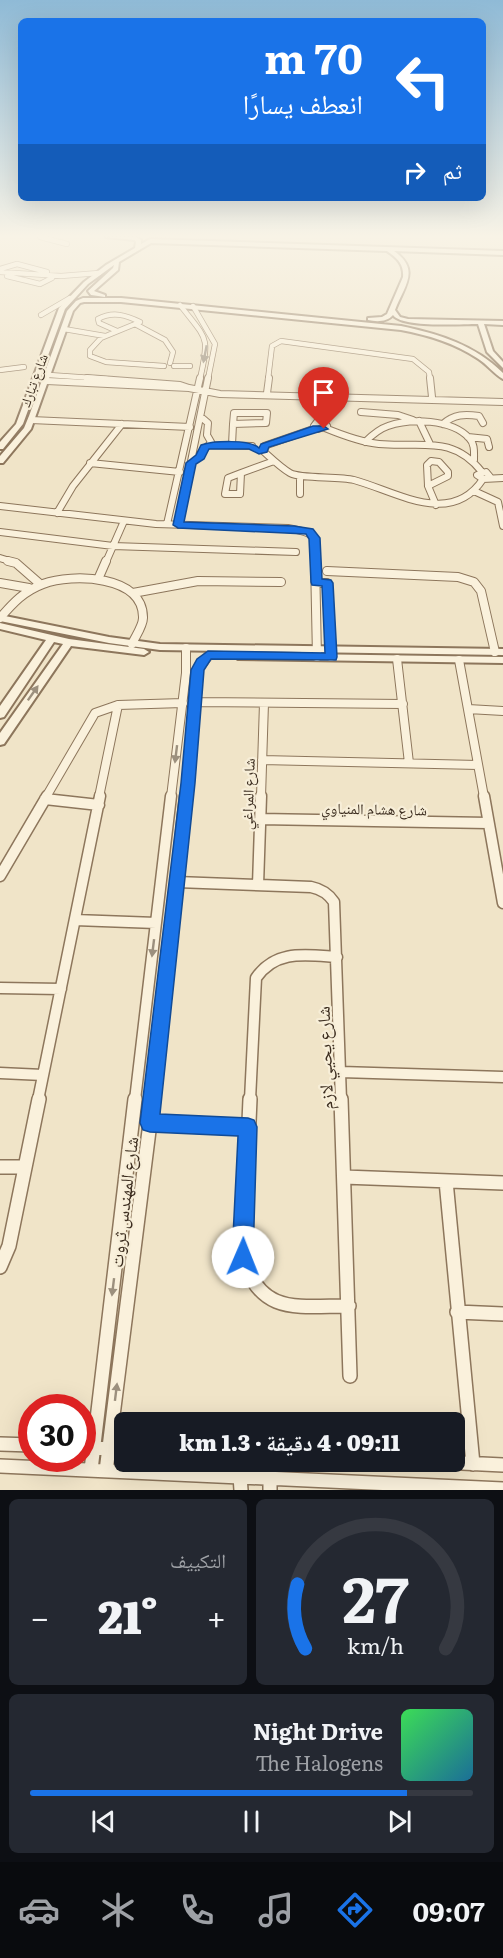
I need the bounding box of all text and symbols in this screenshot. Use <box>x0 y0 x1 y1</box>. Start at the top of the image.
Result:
text: 70 m <box>264 25 363 87</box>
icon: left <box>384 42 462 120</box>
text: انعطف يسارًا <box>243 82 363 122</box>
text: ثم <box>443 153 462 186</box>
icon: right <box>398 156 431 189</box>
one-way arrow <box>200 345 209 364</box>
street label: شارع تبارك <box>14 351 53 410</box>
pin <box>298 367 349 429</box>
icon: arrive <box>307 376 340 409</box>
one-way arrow <box>27 685 38 701</box>
one-way arrow <box>172 745 181 764</box>
street label: شارع المراغي <box>234 758 262 830</box>
street label: شارع هشام المنياوي <box>321 796 427 822</box>
one-way arrow <box>149 938 158 957</box>
street label: شارع يحيي لازم <box>309 1006 342 1110</box>
street label: شارع المهندس ثروت <box>102 1135 144 1269</box>
position arrow <box>211 1225 275 1289</box>
one-way arrow <box>108 1278 118 1297</box>
one-way arrow <box>112 1383 121 1402</box>
speed limit sign: 30 <box>18 1394 96 1472</box>
text: 09:11 · 4 دقيقة · 1.3 km <box>179 1425 400 1458</box>
text: التكييف <box>170 1544 226 1574</box>
text: 27 <box>342 1550 408 1642</box>
text: 21° <box>98 1581 158 1648</box>
text: − <box>30 1591 49 1640</box>
text: + <box>207 1591 226 1640</box>
text: km/h <box>346 1629 404 1661</box>
text: Night Drive <box>253 1714 383 1747</box>
text: The Halogens <box>255 1747 383 1777</box>
icon: previous <box>87 1805 120 1838</box>
icon: pause <box>235 1805 268 1838</box>
icon: next <box>383 1805 416 1838</box>
icon: car <box>18 1889 60 1931</box>
icon: climate <box>97 1889 139 1931</box>
icon: phone <box>176 1889 218 1931</box>
icon: music <box>255 1889 297 1931</box>
icon: directions <box>334 1889 376 1931</box>
text: 09:07 <box>412 1890 485 1930</box>

